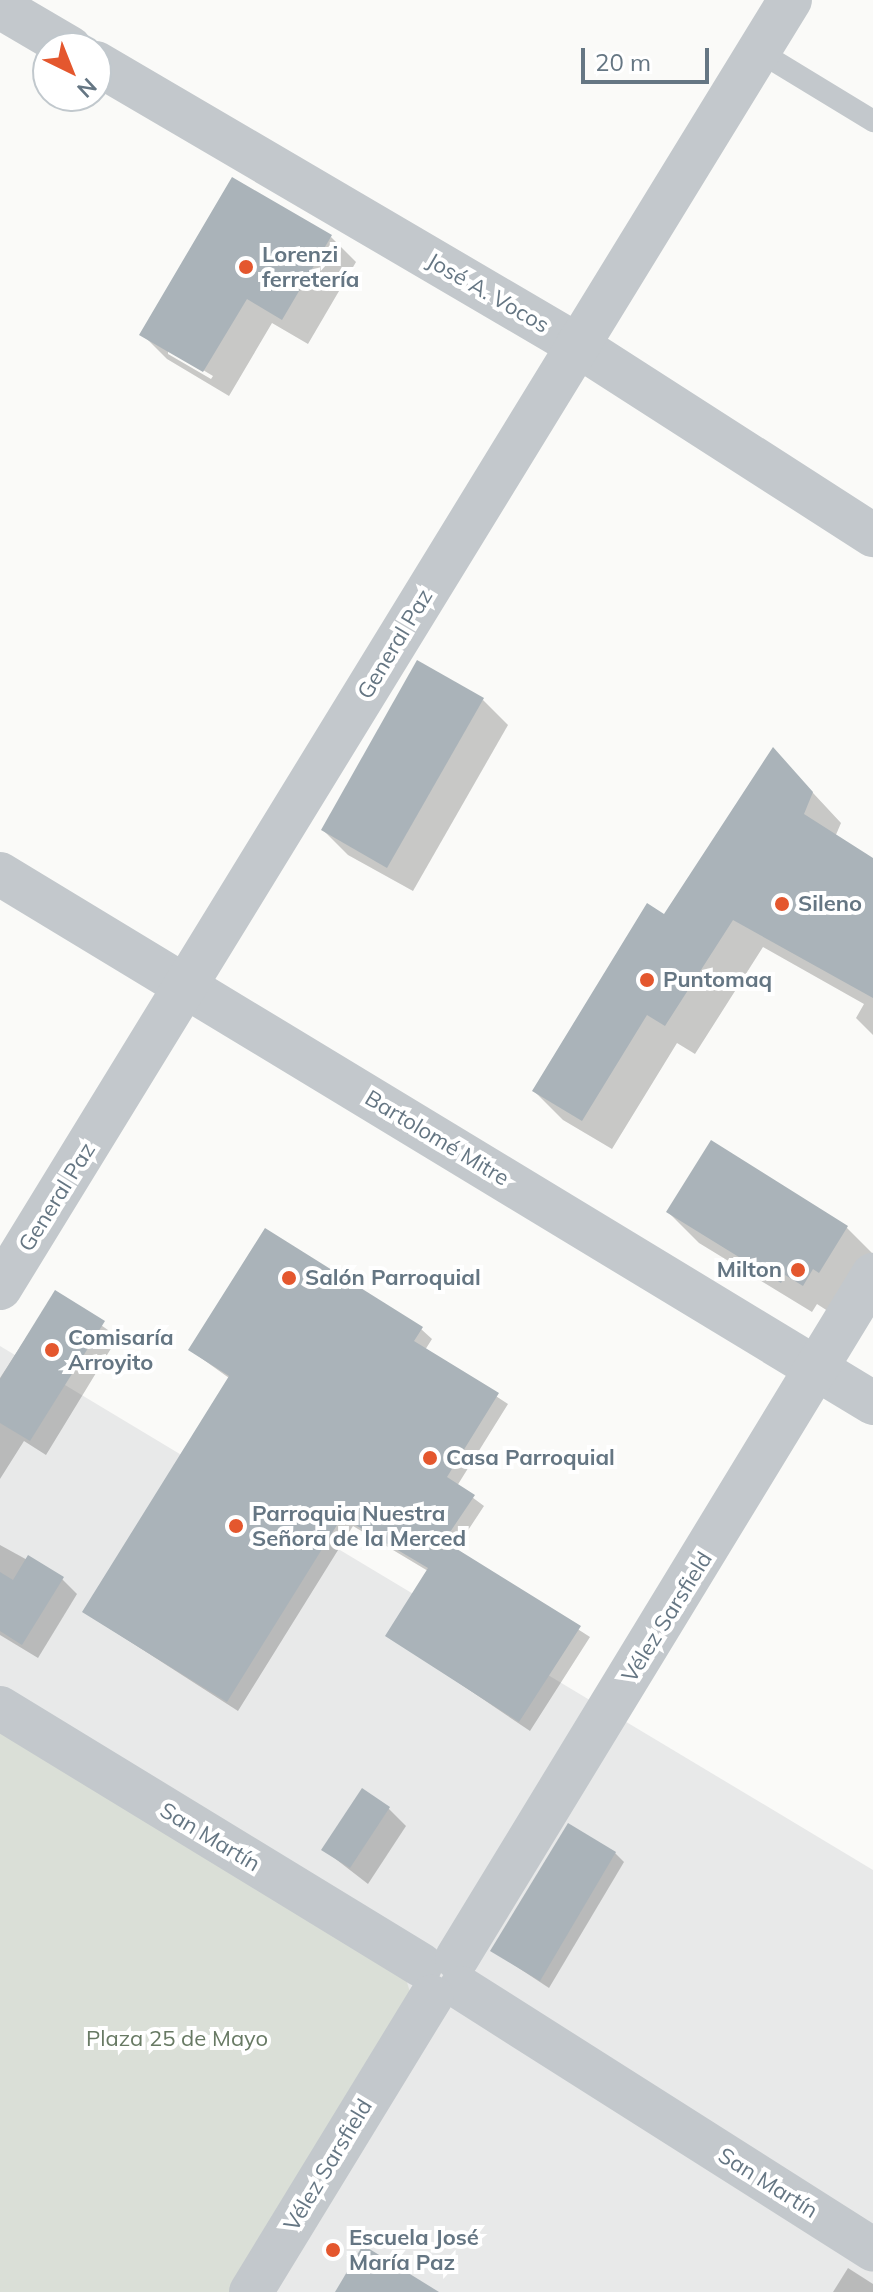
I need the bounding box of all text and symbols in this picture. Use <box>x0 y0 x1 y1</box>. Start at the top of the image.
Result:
north arrow <box>32 32 112 112</box>
scale bar <box>585 32 713 82</box>
text: 20 m <box>595 47 651 77</box>
text: N <box>71 72 103 104</box>
place label: Lorenzi ferretería <box>262 241 359 292</box>
street label: José A. Vocos <box>422 247 554 339</box>
marker: Lorenzi ferretería <box>237 258 255 276</box>
street label: General Paz <box>352 584 438 704</box>
place label: Sileno <box>798 891 862 917</box>
marker: Sileno <box>773 895 791 913</box>
place label: Puntomaq <box>663 967 772 993</box>
marker: Puntomaq <box>638 971 656 989</box>
street label: Bartolomé Mitre <box>360 1085 514 1191</box>
street label: General Paz <box>13 1138 101 1256</box>
place label: Milton <box>717 1257 782 1283</box>
marker: Milton <box>789 1261 807 1279</box>
place label: Salón Parroquial <box>305 1265 481 1291</box>
marker: Salón Parroquial <box>280 1269 298 1287</box>
place label: Comisaría Arroyito <box>68 1324 174 1376</box>
marker: Comisaría Arroyito <box>43 1341 61 1359</box>
place label: Casa Parroquial <box>446 1445 615 1471</box>
marker: Casa Parroquial <box>421 1449 439 1467</box>
place label: Parroquia Nuestra Señora de la Merced <box>252 1500 466 1552</box>
marker: Parroquia Nuestra Señora de la Merced <box>227 1517 245 1535</box>
street label: Vélez Sarsfield <box>616 1547 718 1687</box>
street label: San Martín <box>155 1797 265 1877</box>
park label: Plaza 25 de Mayo <box>86 2026 268 2052</box>
street label: Vélez Sarsfield <box>278 2094 378 2236</box>
street label: San Martín <box>714 2142 822 2224</box>
place label: Escuela José María Paz <box>349 2224 479 2276</box>
marker: Escuela José María Paz <box>324 2241 342 2259</box>

